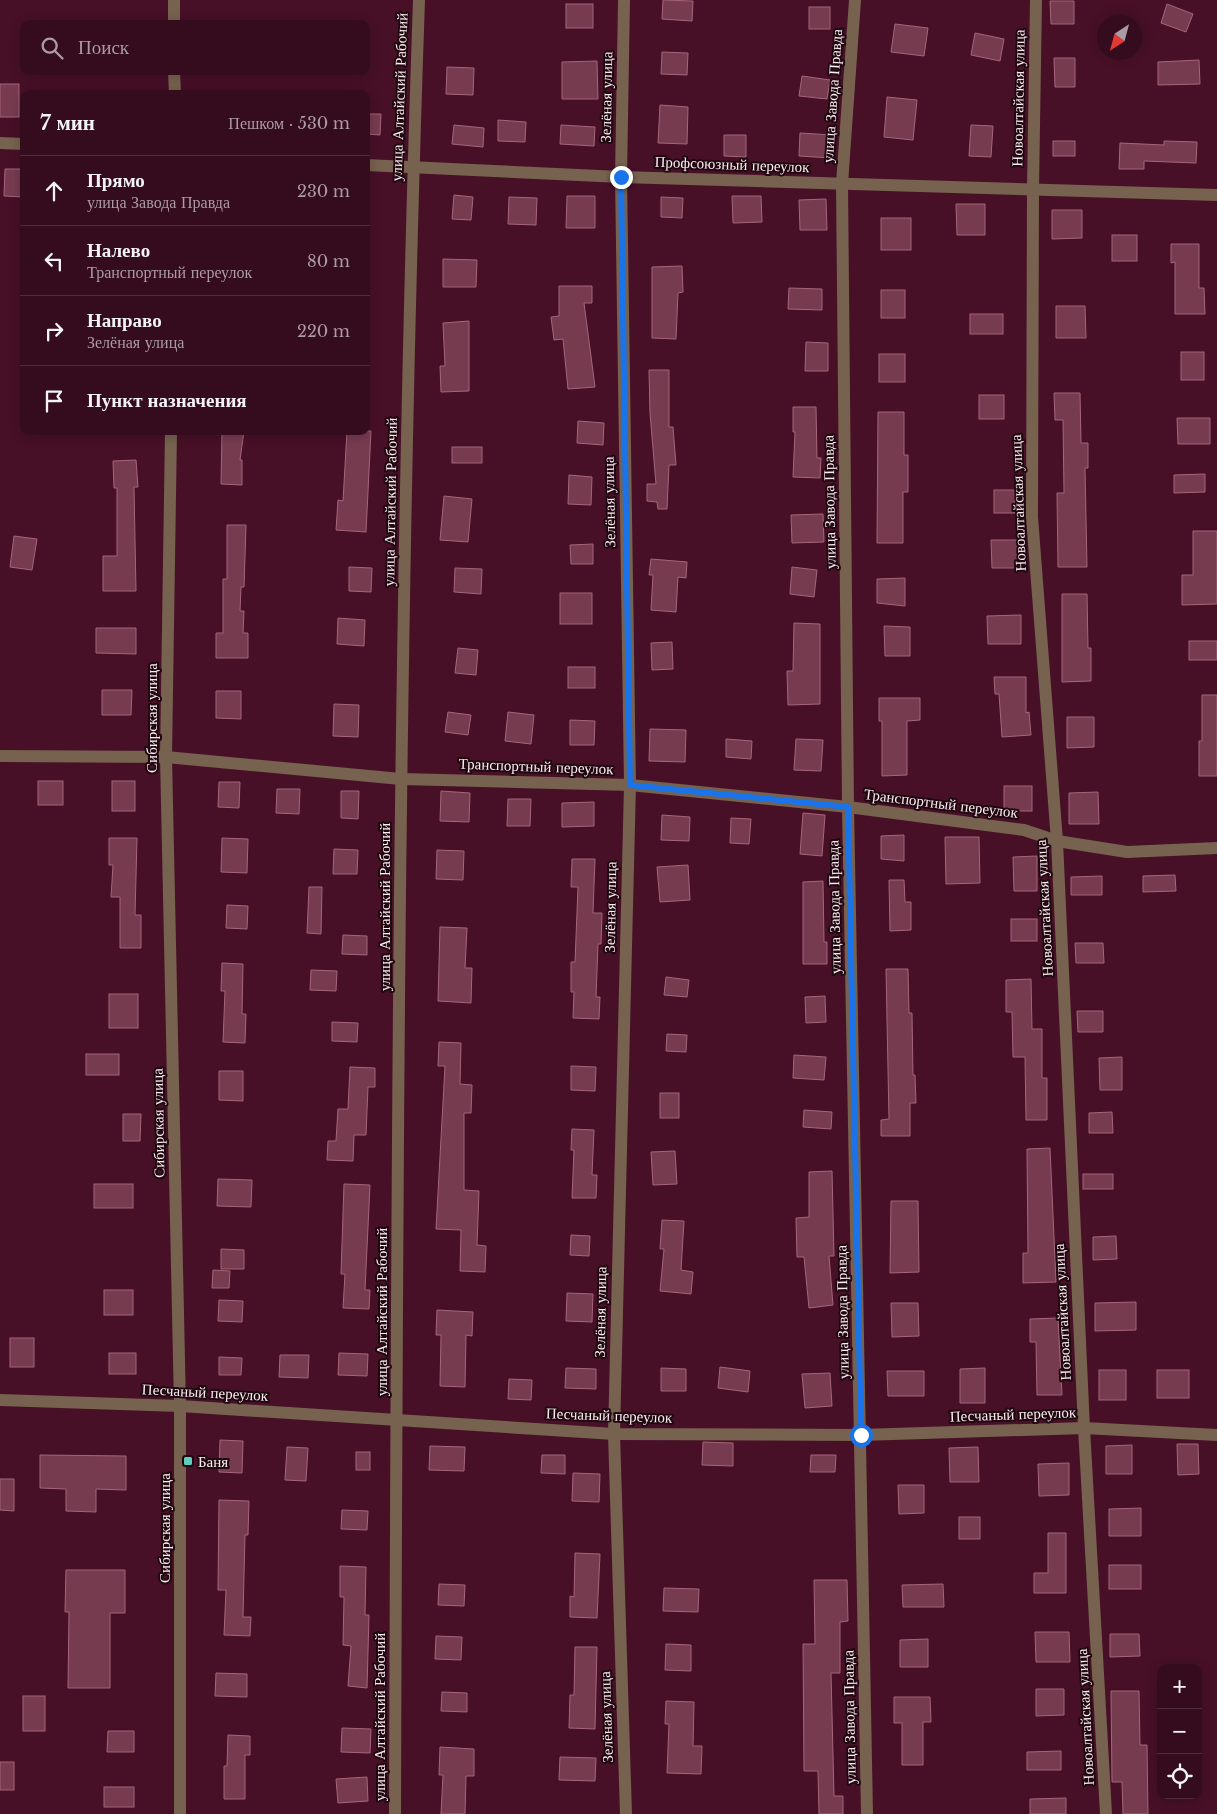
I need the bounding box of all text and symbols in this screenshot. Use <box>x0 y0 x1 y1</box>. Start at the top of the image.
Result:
street label: улица Алтайский Рабочий <box>387 12 411 182</box>
north arrow <box>1097 15 1142 60</box>
search box <box>20 20 370 75</box>
street label: улица Завода Правда <box>818 28 846 164</box>
street label: Новоалтайская улица <box>1007 29 1029 167</box>
icon: search <box>38 34 66 62</box>
text: Поиск <box>78 36 129 59</box>
street label: Зелёная улица <box>596 51 616 143</box>
text: 7 мин <box>40 110 95 136</box>
text: Пешком · 530 m <box>228 113 350 133</box>
street label: Профсоюзный переулок <box>654 152 810 176</box>
route end <box>610 166 633 189</box>
text: Прямо <box>87 169 145 192</box>
icon: ahead <box>40 177 68 205</box>
text: 230 m <box>297 181 350 201</box>
text: улица Завода Правда <box>87 192 230 212</box>
text: Налево <box>87 239 150 262</box>
icon: left <box>40 247 68 275</box>
text: 80 m <box>307 251 350 271</box>
text: Транспортный переулок <box>87 262 252 282</box>
text: Направо <box>87 309 162 332</box>
icon: right <box>40 317 68 345</box>
text: 220 m <box>297 321 350 341</box>
text: Зелёная улица <box>87 332 184 352</box>
icon: arrive <box>40 387 68 415</box>
text: Пункт назначения <box>87 389 247 412</box>
street label: улица Алтайский Рабочий <box>379 417 401 587</box>
street label: улица Завода Правда <box>818 434 840 569</box>
street label: Новоалтайская улица <box>1006 434 1030 572</box>
street label: Зелёная улица <box>599 456 619 548</box>
street label: Сибирская улица <box>142 663 161 773</box>
street label: Транспортный переулок <box>458 754 614 778</box>
street label: Транспортный переулок <box>863 784 1020 822</box>
street label: улица Алтайский Рабочий <box>375 823 394 991</box>
street label: улица Завода Правда <box>823 839 845 974</box>
street label: Новоалтайская улица <box>1031 839 1057 977</box>
street label: Зелёная улица <box>600 861 620 953</box>
street label: Сибирская улица <box>148 1068 168 1178</box>
street label: улица Алтайский Рабочий <box>372 1228 391 1396</box>
street label: Новоалтайская улица <box>1049 1243 1075 1381</box>
street label: улица Завода Правда <box>831 1244 853 1379</box>
street label: Зелёная улица <box>590 1266 610 1358</box>
street label: Песчаный переулок <box>141 1379 269 1405</box>
street label: Песчаный переулок <box>949 1402 1077 1426</box>
street label: Песчаный переулок <box>545 1403 673 1427</box>
route start <box>850 1424 873 1447</box>
place label: Баня <box>198 1452 228 1471</box>
marker: Баня <box>182 1455 194 1467</box>
street label: Сибирская улица <box>155 1473 174 1583</box>
street label: улица Алтайский Рабочий <box>370 1633 389 1801</box>
street label: Новоалтайская улица <box>1072 1648 1098 1786</box>
street label: улица Завода Правда <box>838 1649 860 1784</box>
map controls <box>1157 1664 1202 1799</box>
button: + <box>1157 1664 1202 1709</box>
street label: Зелёная улица <box>595 1671 617 1763</box>
button: − <box>1157 1709 1202 1754</box>
button: locate <box>1157 1754 1202 1799</box>

